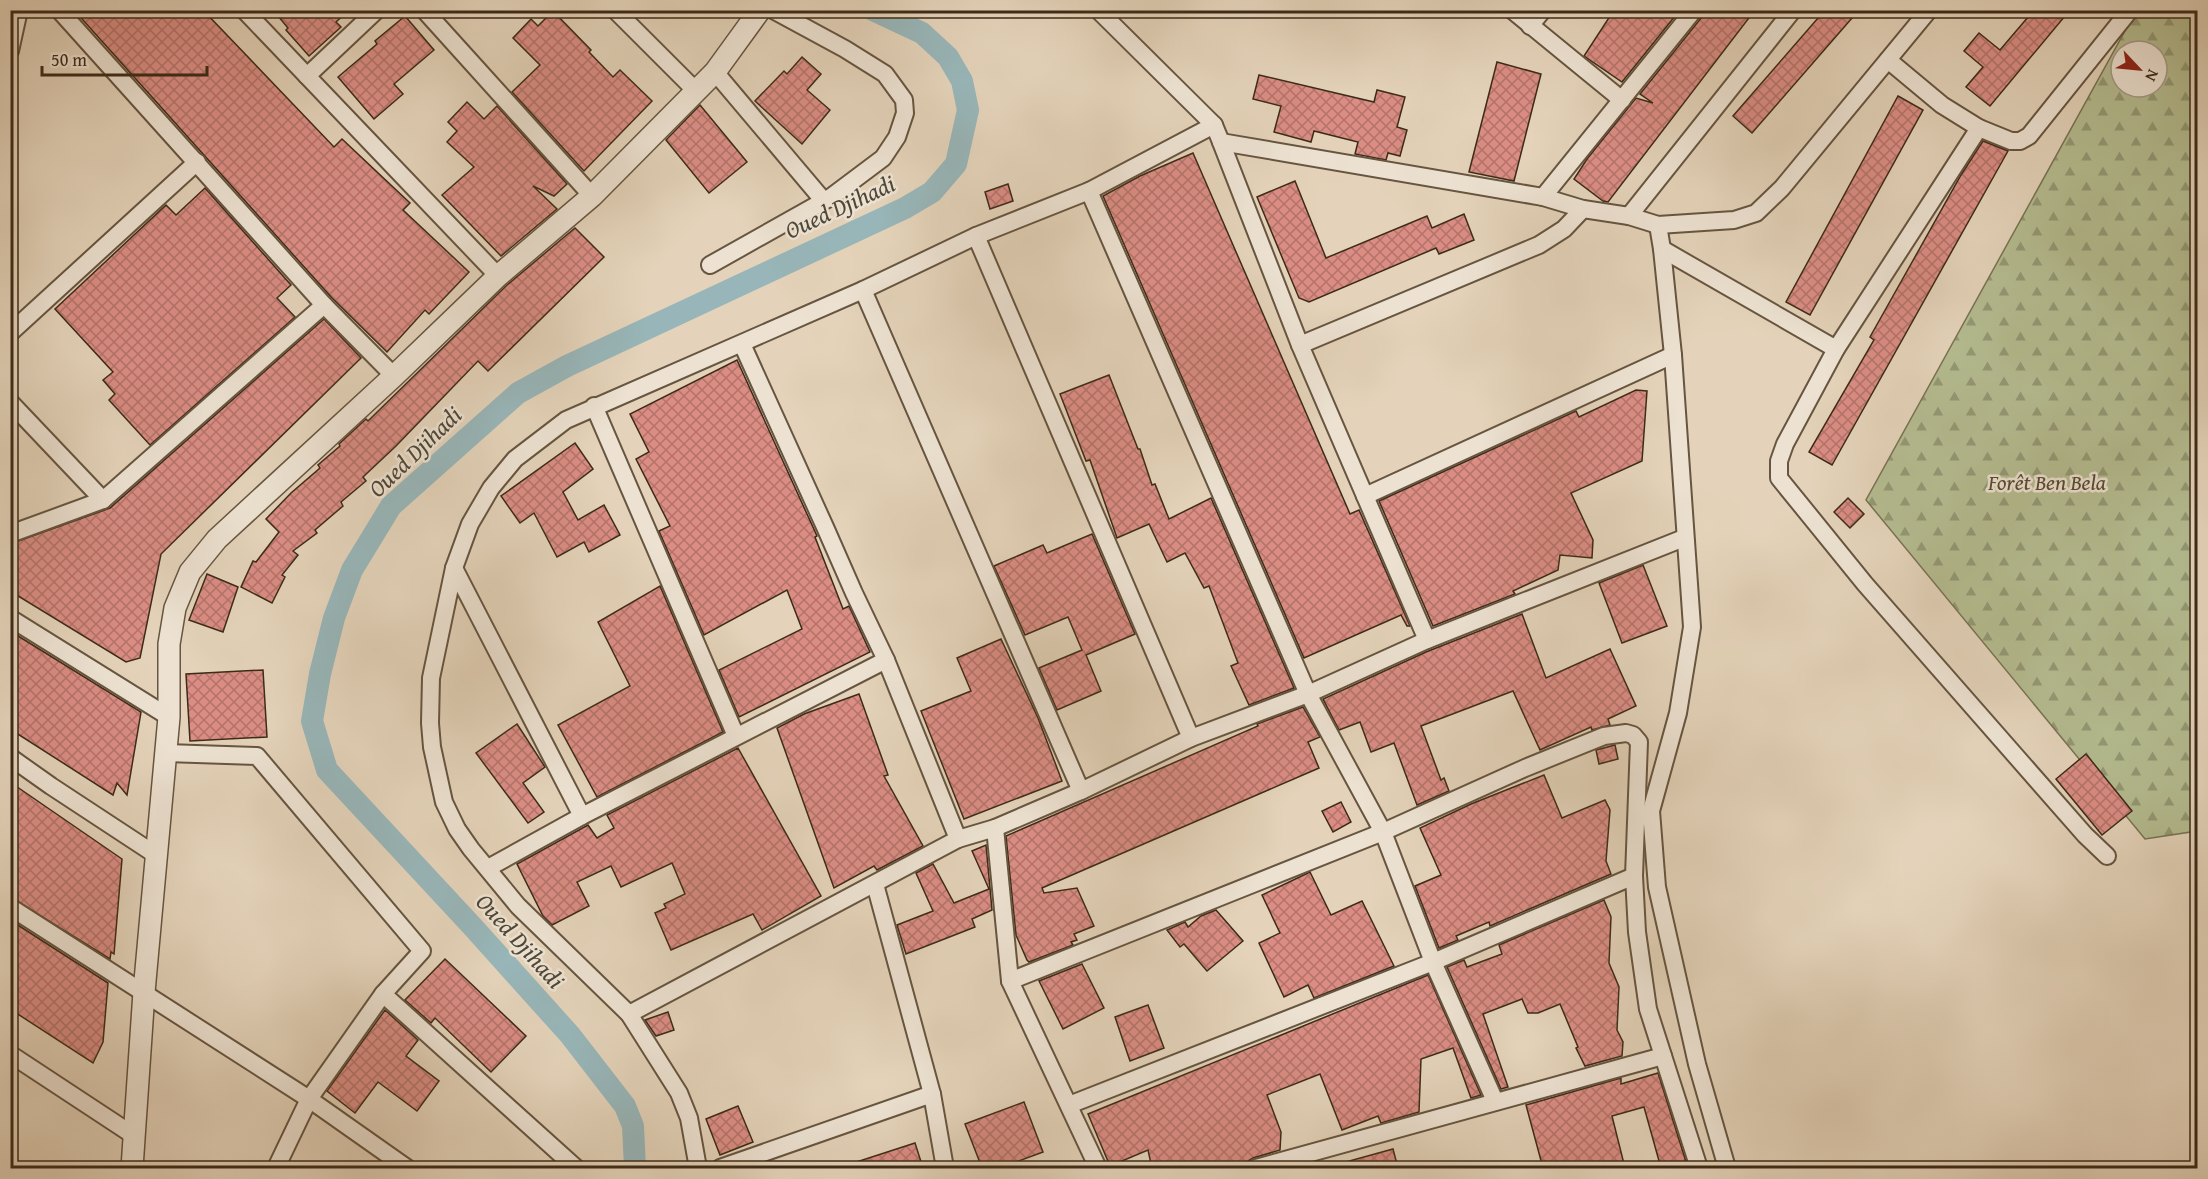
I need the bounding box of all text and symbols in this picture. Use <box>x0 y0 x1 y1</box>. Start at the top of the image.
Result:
scale bar <box>42 39 207 77</box>
north arrow <box>2109 39 2169 99</box>
text: 50 m <box>51 46 87 73</box>
text: N <box>2139 66 2166 86</box>
water label: Oued Djihadi <box>779 166 901 247</box>
water label: Oued Djihadi <box>360 398 469 505</box>
park label: Forêt Ben Bela <box>1987 466 2106 498</box>
water label: Oued Djihadi <box>468 885 573 996</box>

